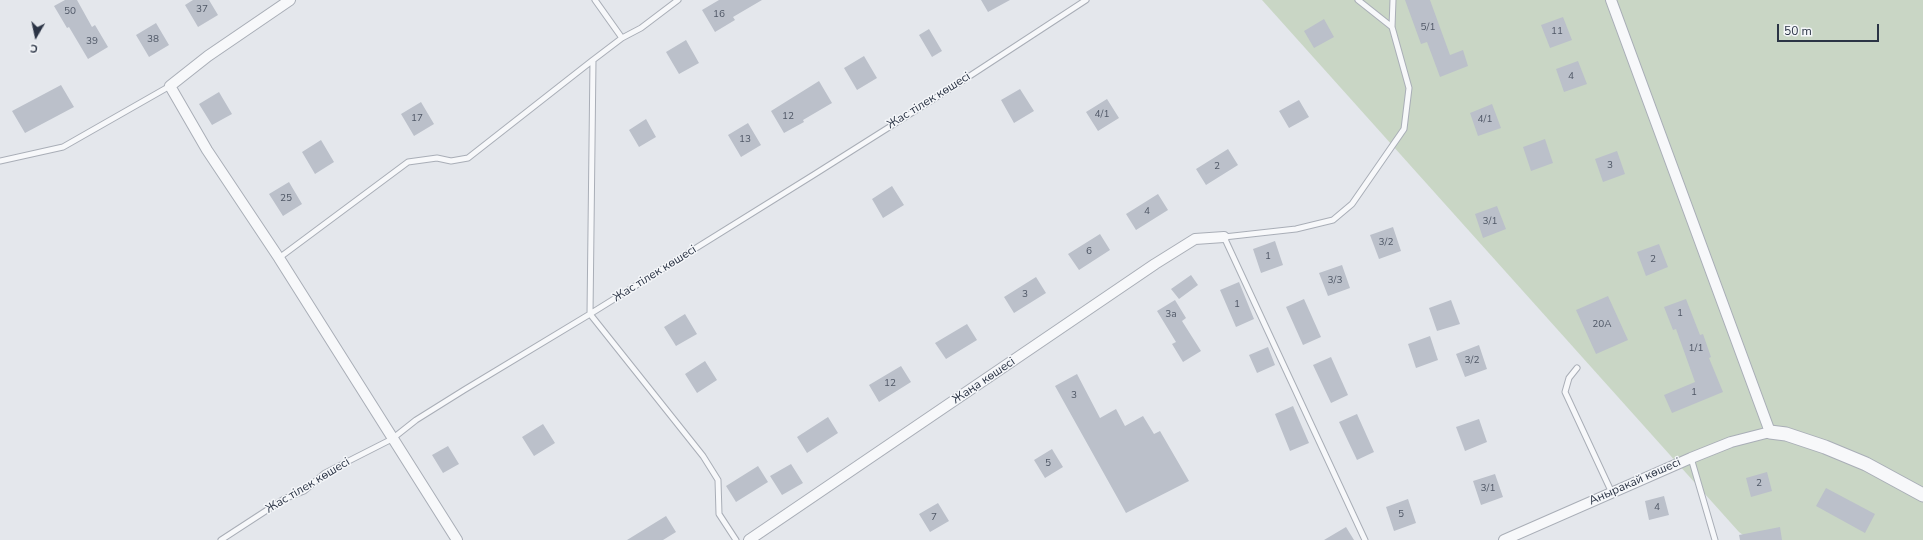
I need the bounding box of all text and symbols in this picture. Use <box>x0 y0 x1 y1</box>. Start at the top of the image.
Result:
house number: 37 <box>196 4 208 16</box>
house number: 50 <box>64 6 76 18</box>
house number: 16 <box>713 9 725 21</box>
north arrow <box>16 16 56 56</box>
scale bar <box>1779 16 1881 42</box>
house number: 5/1 <box>1421 22 1435 34</box>
text: 50 m <box>1784 23 1812 39</box>
house number: 11 <box>1551 26 1563 38</box>
house number: 38 <box>147 34 159 46</box>
house number: 39 <box>86 36 98 48</box>
text: С <box>29 40 39 56</box>
street label: Жас тілек көшесі <box>885 70 973 132</box>
house number: 4 <box>1568 71 1574 83</box>
house number: 4/1 <box>1095 109 1109 121</box>
house number: 12 <box>782 111 794 123</box>
house number: 17 <box>411 113 423 125</box>
house number: 4/1 <box>1478 114 1492 126</box>
house number: 13 <box>739 134 751 146</box>
house number: 3 <box>1607 160 1613 172</box>
house number: 2 <box>1214 161 1220 173</box>
house number: 25 <box>280 193 292 205</box>
house number: 4 <box>1144 206 1150 218</box>
house number: 3/1 <box>1483 216 1497 228</box>
house number: 3/2 <box>1379 237 1393 249</box>
street label: Жас тілек көшесі <box>611 243 699 305</box>
house number: 6 <box>1086 246 1092 258</box>
house number: 1 <box>1265 251 1271 263</box>
house number: 2 <box>1650 254 1656 266</box>
house number: 3/3 <box>1328 275 1342 287</box>
house number: 3 <box>1022 289 1028 301</box>
house number: 1 <box>1234 299 1240 311</box>
house number: 1 <box>1677 308 1683 320</box>
house number: 3а <box>1165 309 1177 321</box>
house number: 20А <box>1592 319 1612 331</box>
house number: 1/1 <box>1689 343 1703 355</box>
street label: Жаңа көшесі <box>950 355 1018 407</box>
house number: 3/2 <box>1465 355 1479 367</box>
house number: 12 <box>884 378 896 390</box>
house number: 1 <box>1691 387 1697 399</box>
house number: 3 <box>1071 390 1077 402</box>
street label: Жас тілек көшесі <box>263 455 353 517</box>
street label: Аныракай көшесі <box>1587 455 1683 509</box>
house number: 5 <box>1045 458 1051 470</box>
house number: 2 <box>1756 478 1762 490</box>
house number: 3/1 <box>1481 483 1495 495</box>
house number: 4 <box>1654 502 1660 514</box>
house number: 5 <box>1398 509 1404 521</box>
house number: 7 <box>931 512 937 524</box>

